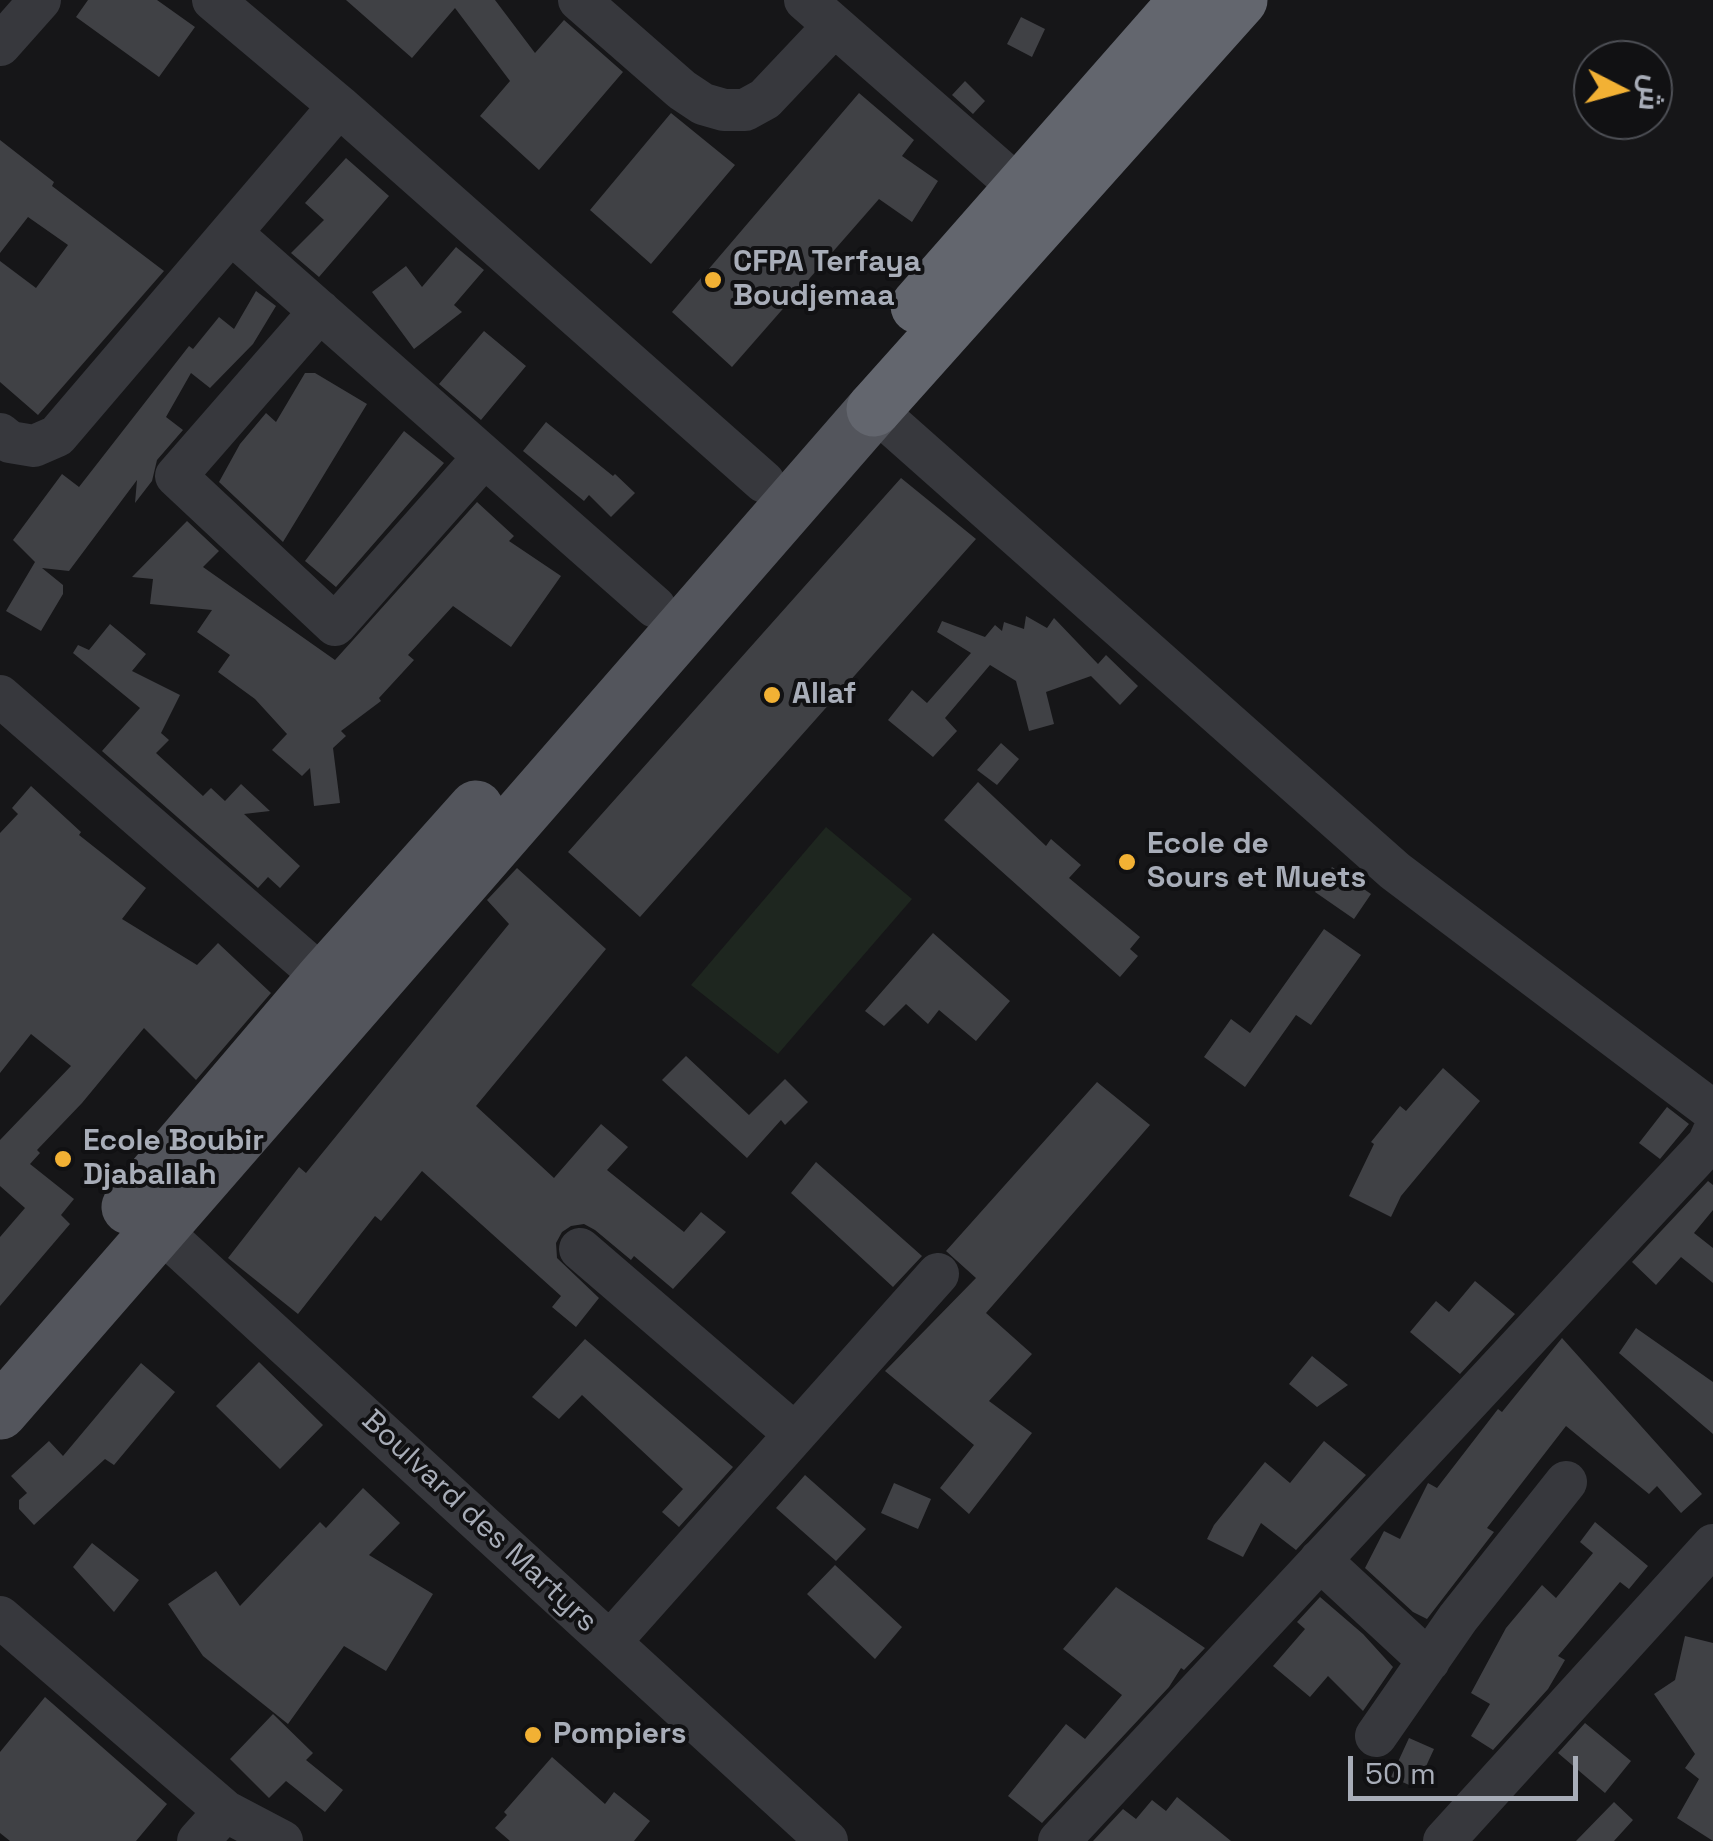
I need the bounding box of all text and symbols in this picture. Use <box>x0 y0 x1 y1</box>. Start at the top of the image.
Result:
north arrow <box>1573 40 1673 140</box>
text: ش <box>1631 73 1671 113</box>
place label: CFPA Terfaya Boudjemaa <box>733 245 921 316</box>
marker: CFPA Terfaya Boudjemaa <box>702 269 724 291</box>
place label: Allaf <box>792 677 856 713</box>
marker: Allaf <box>761 684 783 706</box>
place label: Ecole de Sours et Muets <box>1147 827 1366 898</box>
marker: Ecole de Sours et Muets <box>1116 851 1138 873</box>
place label: Ecole Boubir Djaballah <box>83 1124 264 1194</box>
marker: Ecole Boubir Djaballah <box>52 1148 74 1170</box>
street label: Boulvard des Martyrs <box>354 1403 604 1641</box>
place label: Pompiers <box>553 1717 686 1753</box>
marker: Pompiers <box>522 1724 544 1746</box>
scale bar <box>1353 1736 1583 1798</box>
text: 50 m <box>1365 1754 1436 1793</box>

